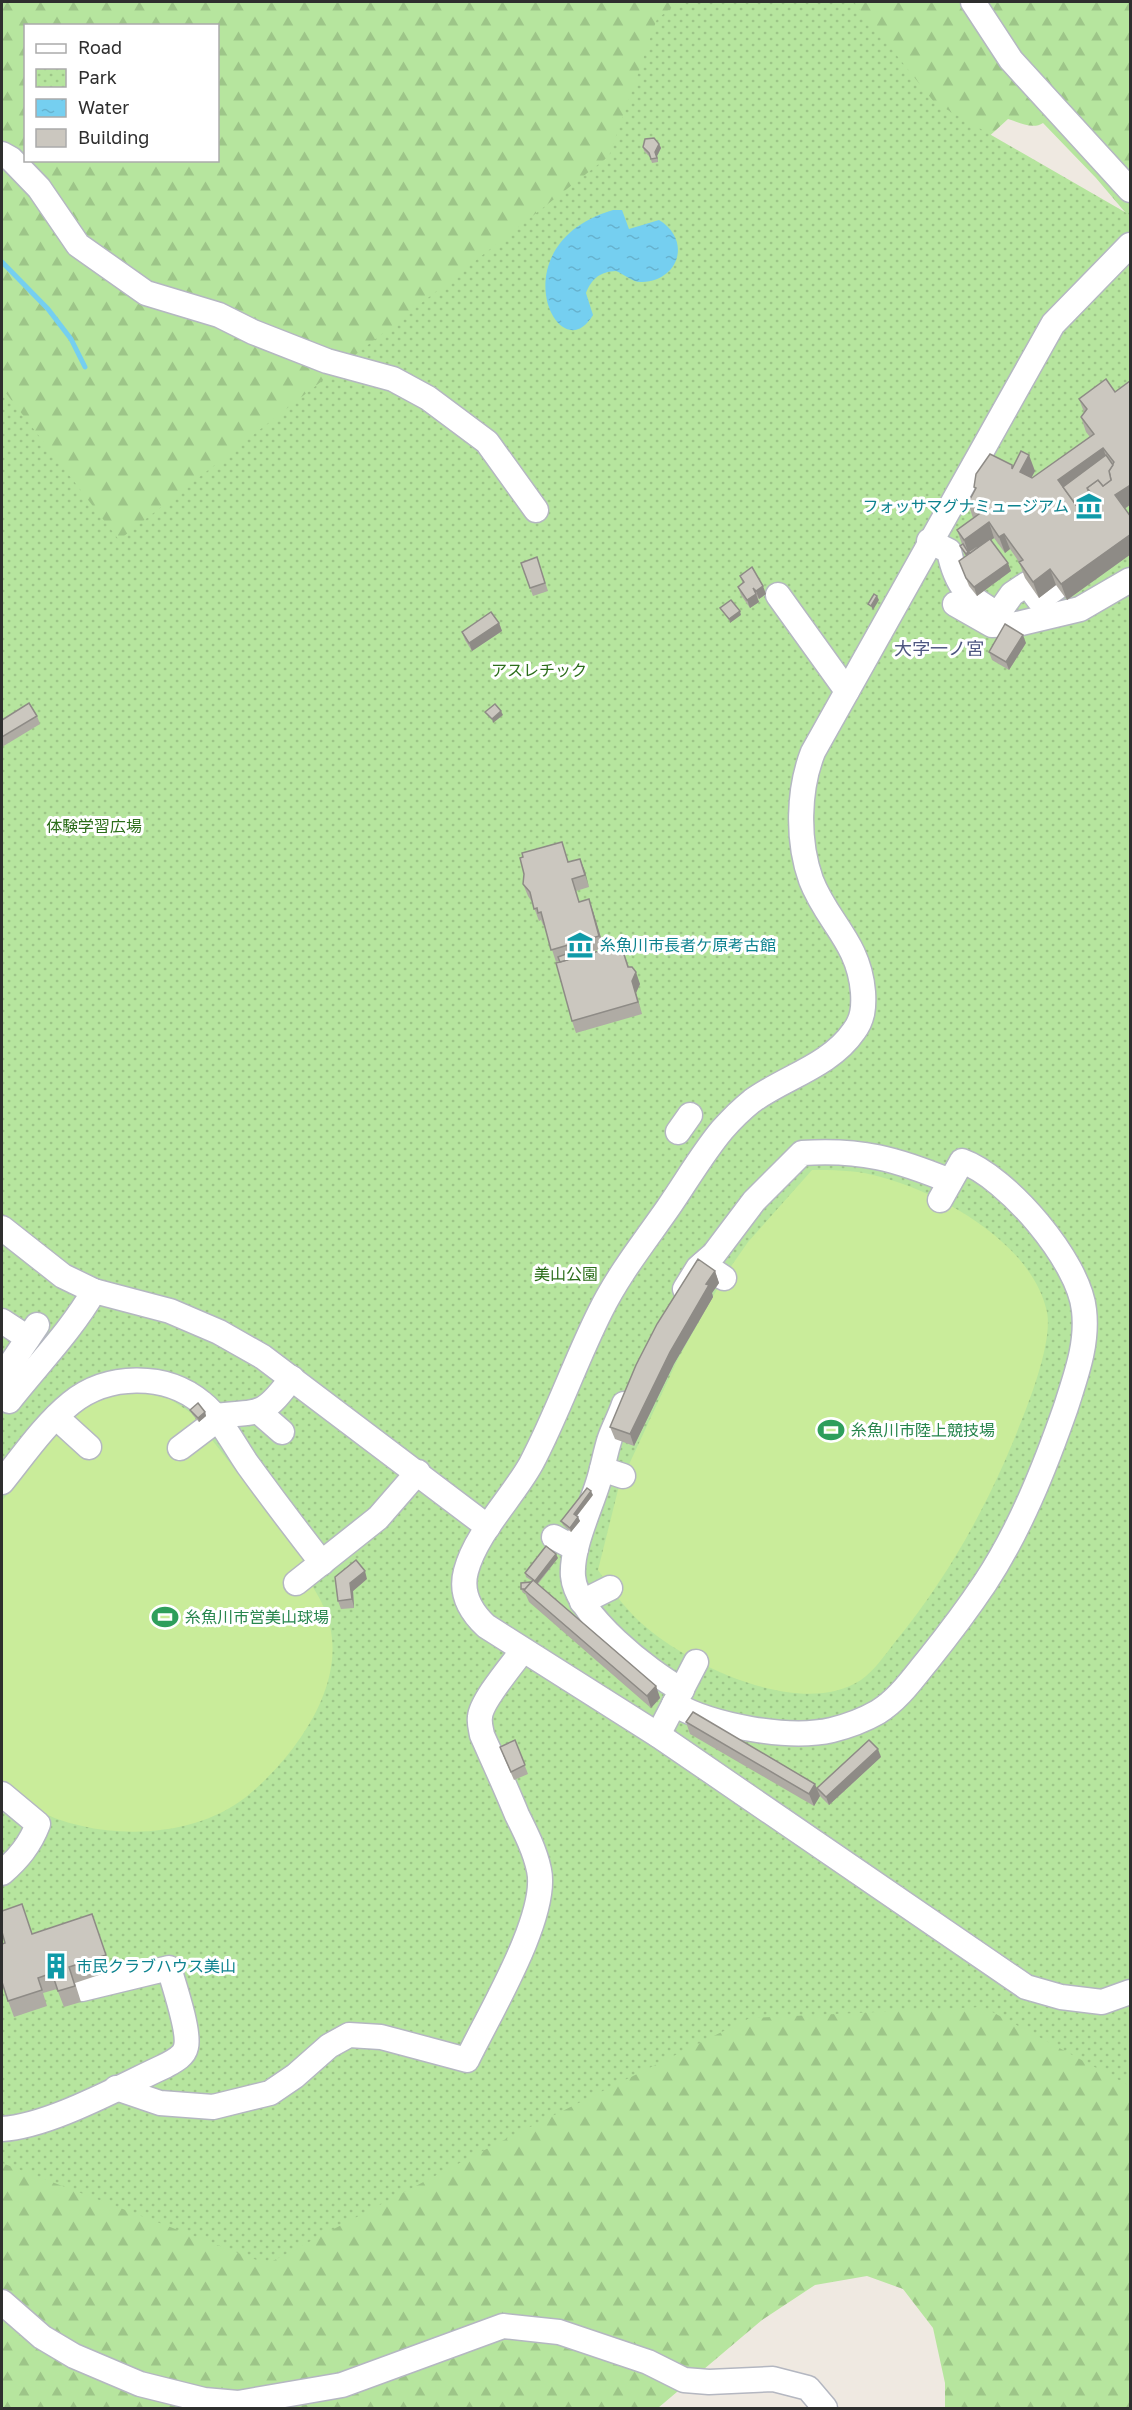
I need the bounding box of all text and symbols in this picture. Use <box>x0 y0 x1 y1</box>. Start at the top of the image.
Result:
legend <box>24 24 219 162</box>
text: Road <box>78 36 122 58</box>
text: Park <box>78 66 117 88</box>
text: Water <box>78 96 129 118</box>
text: Building <box>78 126 149 148</box>
museum icon: フォッサマグナミュージアム <box>1074 491 1104 521</box>
place label: フォッサマグナミュージアム <box>862 496 1069 516</box>
district label: 大字一ノ宮 <box>894 637 984 659</box>
park label: アスレチック <box>491 660 587 680</box>
park label: 体験学習広場 <box>46 816 142 836</box>
museum icon: 糸魚川市長者ケ原考古館 <box>565 930 595 960</box>
place label: 糸魚川市長者ケ原考古館 <box>600 935 776 955</box>
park label: 美山公園 <box>534 1264 598 1284</box>
sports icon: 糸魚川市陸上競技場 <box>816 1415 846 1445</box>
place label: 糸魚川市陸上競技場 <box>851 1420 995 1440</box>
sports icon: 糸魚川市営美山球場 <box>150 1602 180 1632</box>
place label: 糸魚川市営美山球場 <box>185 1607 329 1627</box>
building icon: 市民クラブハウス美山 <box>41 1951 71 1981</box>
place label: 市民クラブハウス美山 <box>76 1956 236 1976</box>

